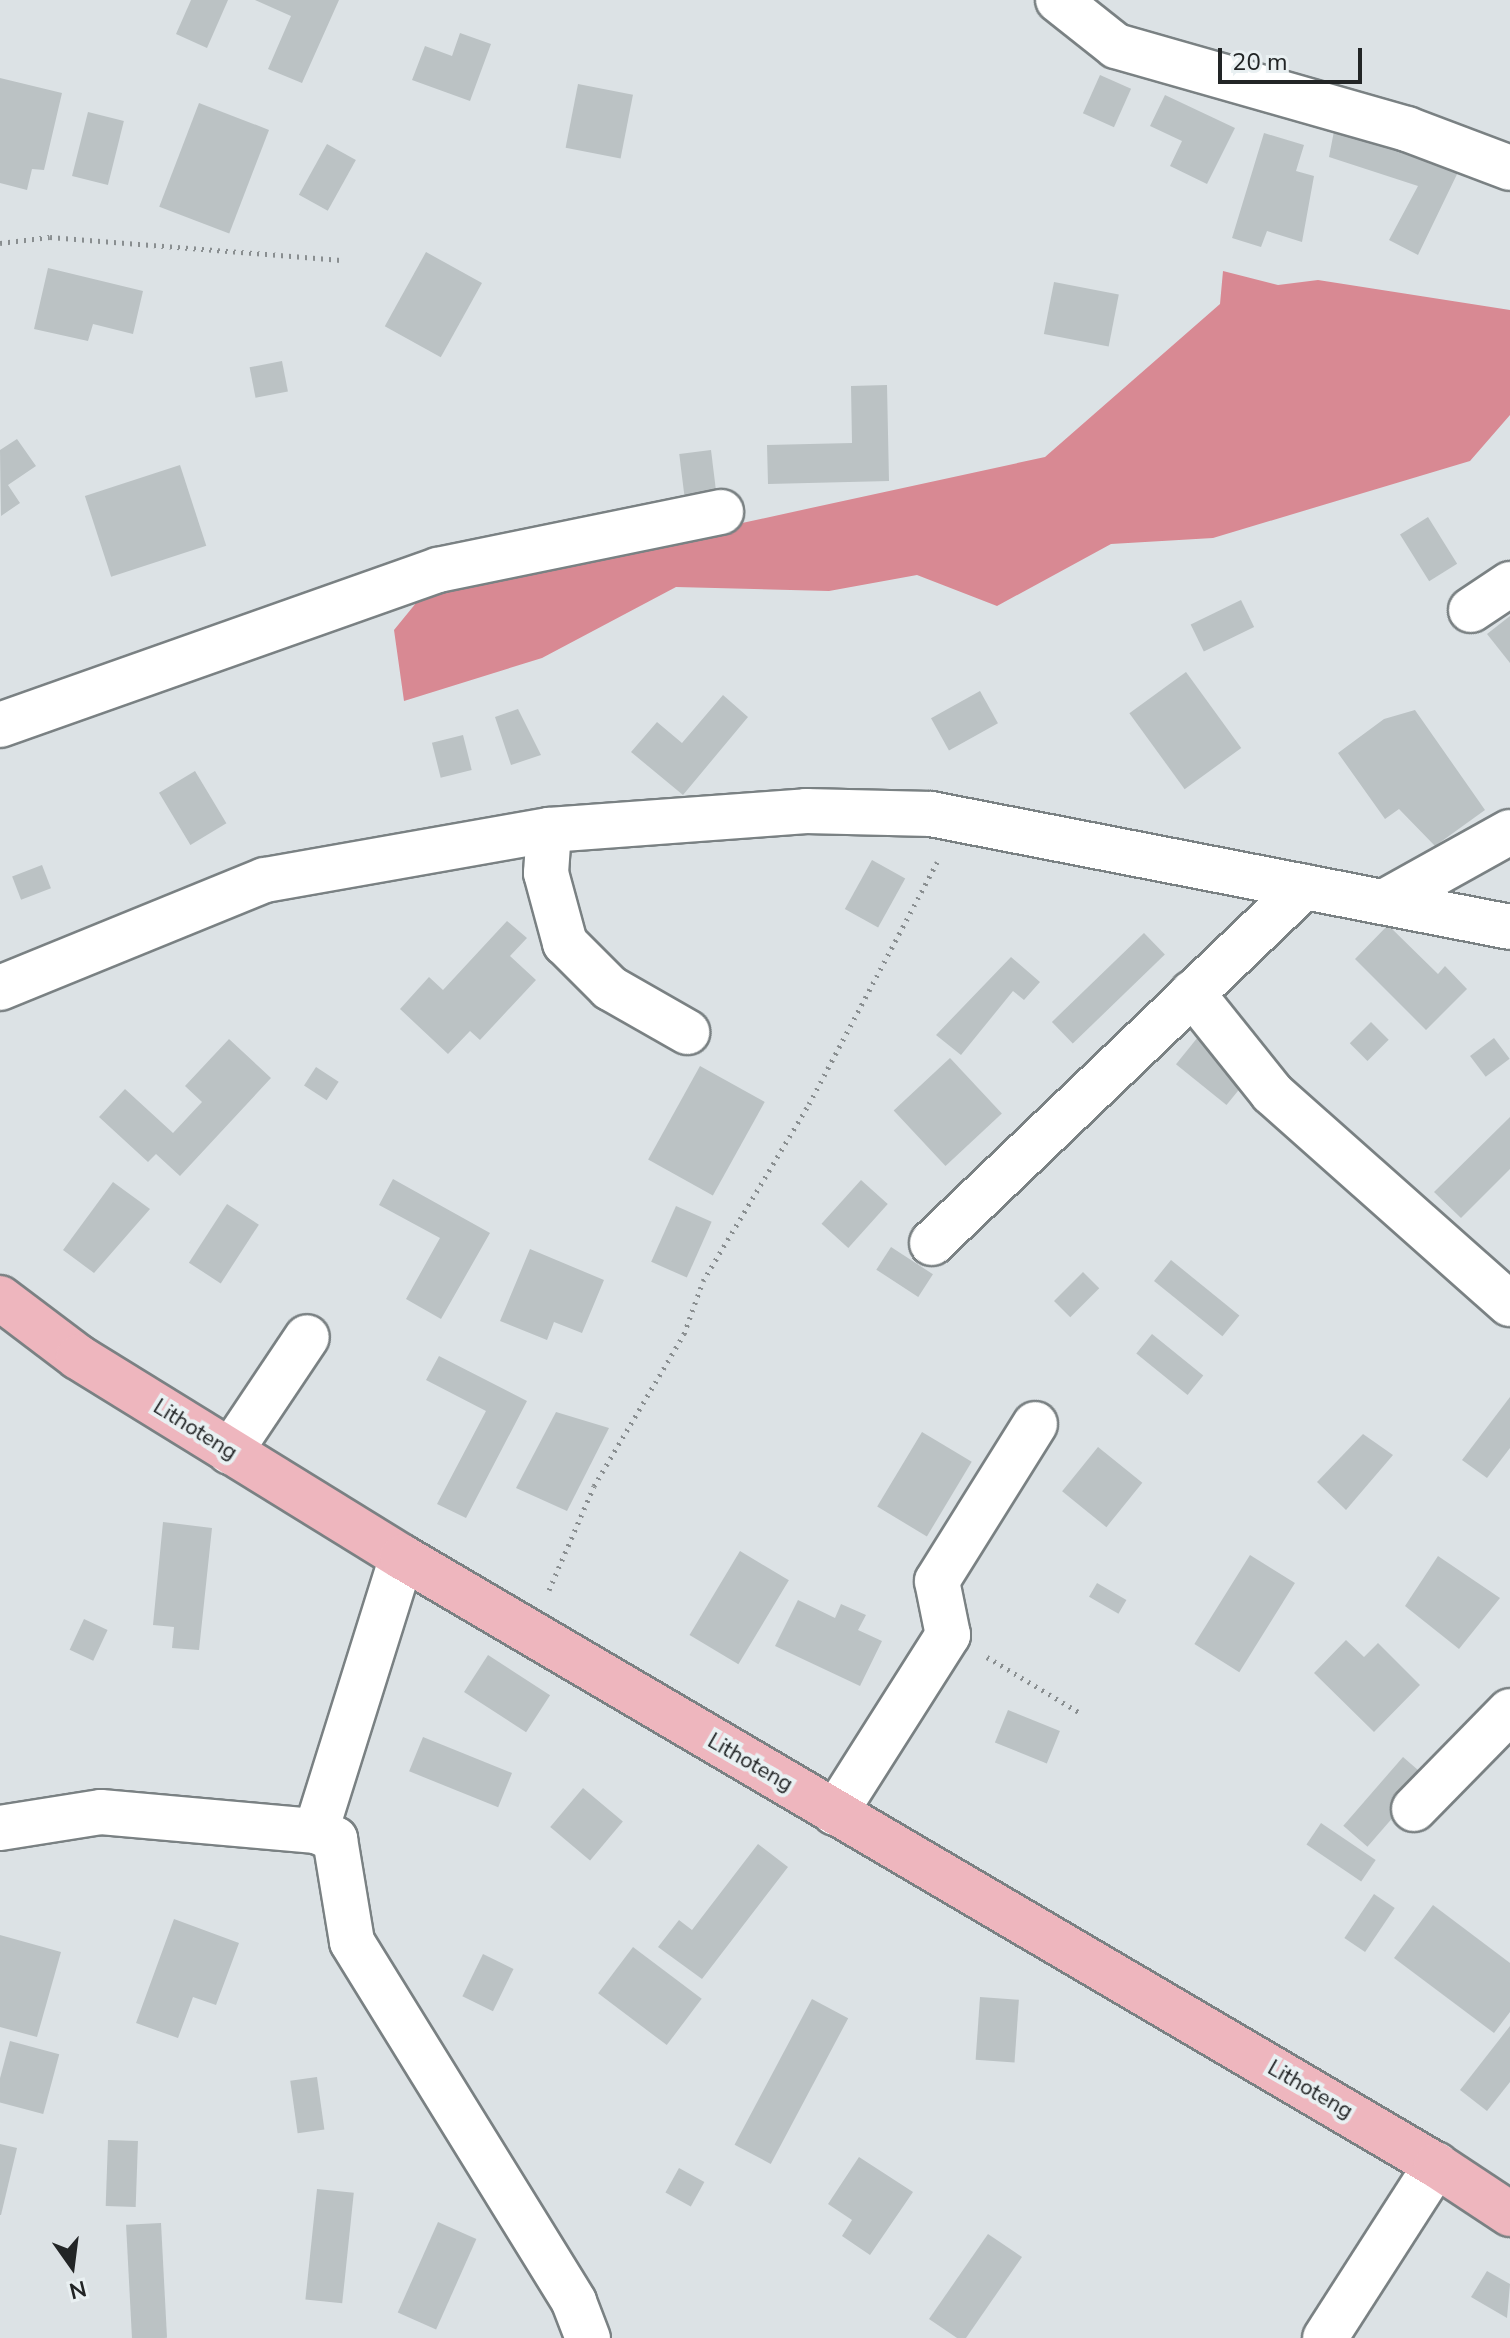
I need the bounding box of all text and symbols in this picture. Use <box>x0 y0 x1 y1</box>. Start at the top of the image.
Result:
scale bar <box>1222 32 1366 82</box>
text: 20 m <box>1232 46 1288 78</box>
street label: Lithoteng <box>148 1394 242 1466</box>
street label: Lithoteng <box>703 1728 797 1798</box>
street label: Lithoteng <box>1263 2055 1357 2125</box>
north arrow <box>32 2226 112 2306</box>
text: N <box>66 2273 89 2306</box>

